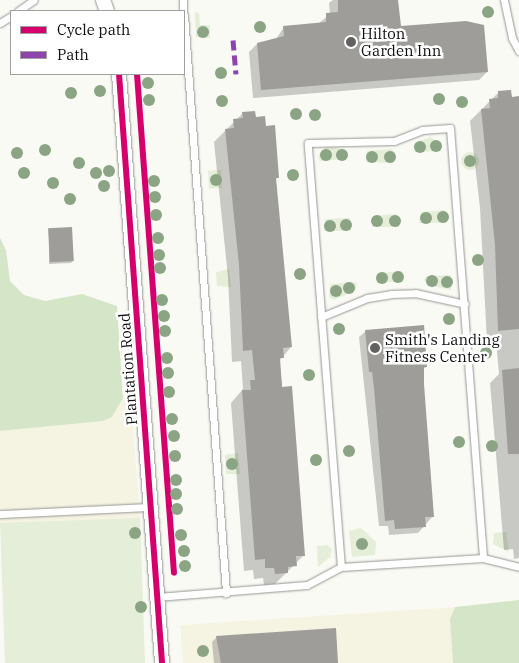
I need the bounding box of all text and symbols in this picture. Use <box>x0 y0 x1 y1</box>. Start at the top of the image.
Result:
legend <box>10 10 185 75</box>
text: Cycle path <box>57 20 130 39</box>
place label: Hilton Garden Inn <box>361 24 441 59</box>
marker: Hilton Garden Inn <box>345 36 357 48</box>
text: Path <box>57 45 89 64</box>
street label: Plantation Road <box>115 312 141 426</box>
place label: Smith's Landing Fitness Center <box>385 330 500 365</box>
marker: Smith's Landing Fitness Center <box>369 342 381 354</box>

